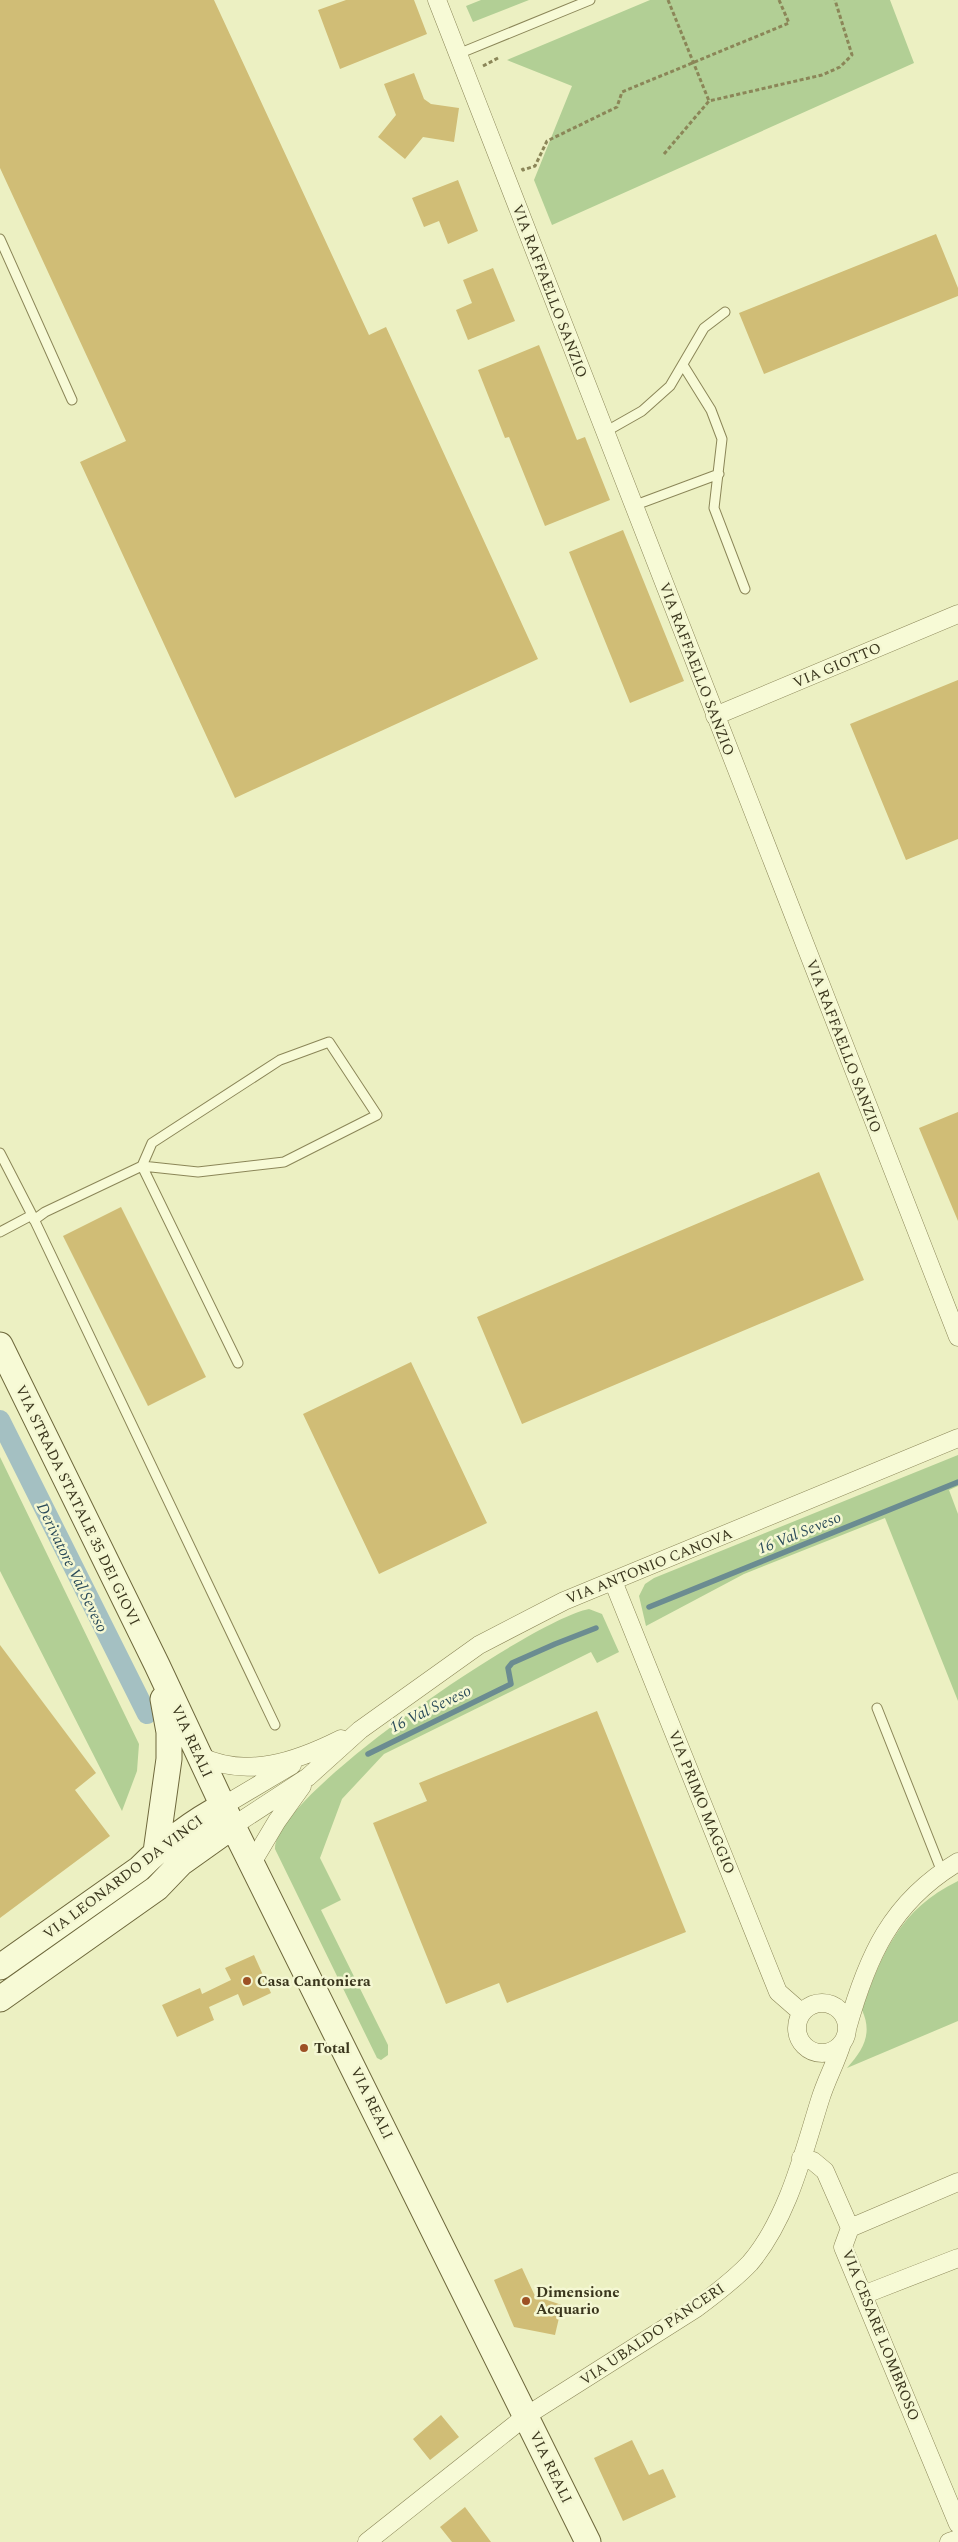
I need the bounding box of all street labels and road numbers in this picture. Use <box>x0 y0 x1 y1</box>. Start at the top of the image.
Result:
street label: VIA RAFFAELLO SANZIO <box>506 201 593 381</box>
street label: VIA RAFFAELLO SANZIO <box>653 579 740 759</box>
street label: VIA GIOTTO <box>789 637 885 694</box>
street label: VIA RAFFAELLO SANZIO <box>800 956 887 1136</box>
street label: VIA STRADA STATALE 35 DEI GIOVI <box>9 1381 146 1629</box>
street label: VIA ANTONIO CANOVA <box>563 1523 736 1610</box>
street label: VIA REALI <box>165 1701 218 1781</box>
street label: VIA PRIMO MAGGIO <box>662 1727 741 1878</box>
street label: VIA LEONARDO DA VINCI <box>38 1809 208 1945</box>
street label: VIA REALI <box>344 2063 399 2143</box>
street label: VIA CESARE LOMBROSO <box>836 2246 925 2424</box>
street label: VIA UBALDO PANCERI <box>575 2277 729 2391</box>
street label: VIA REALI <box>523 2427 578 2507</box>

